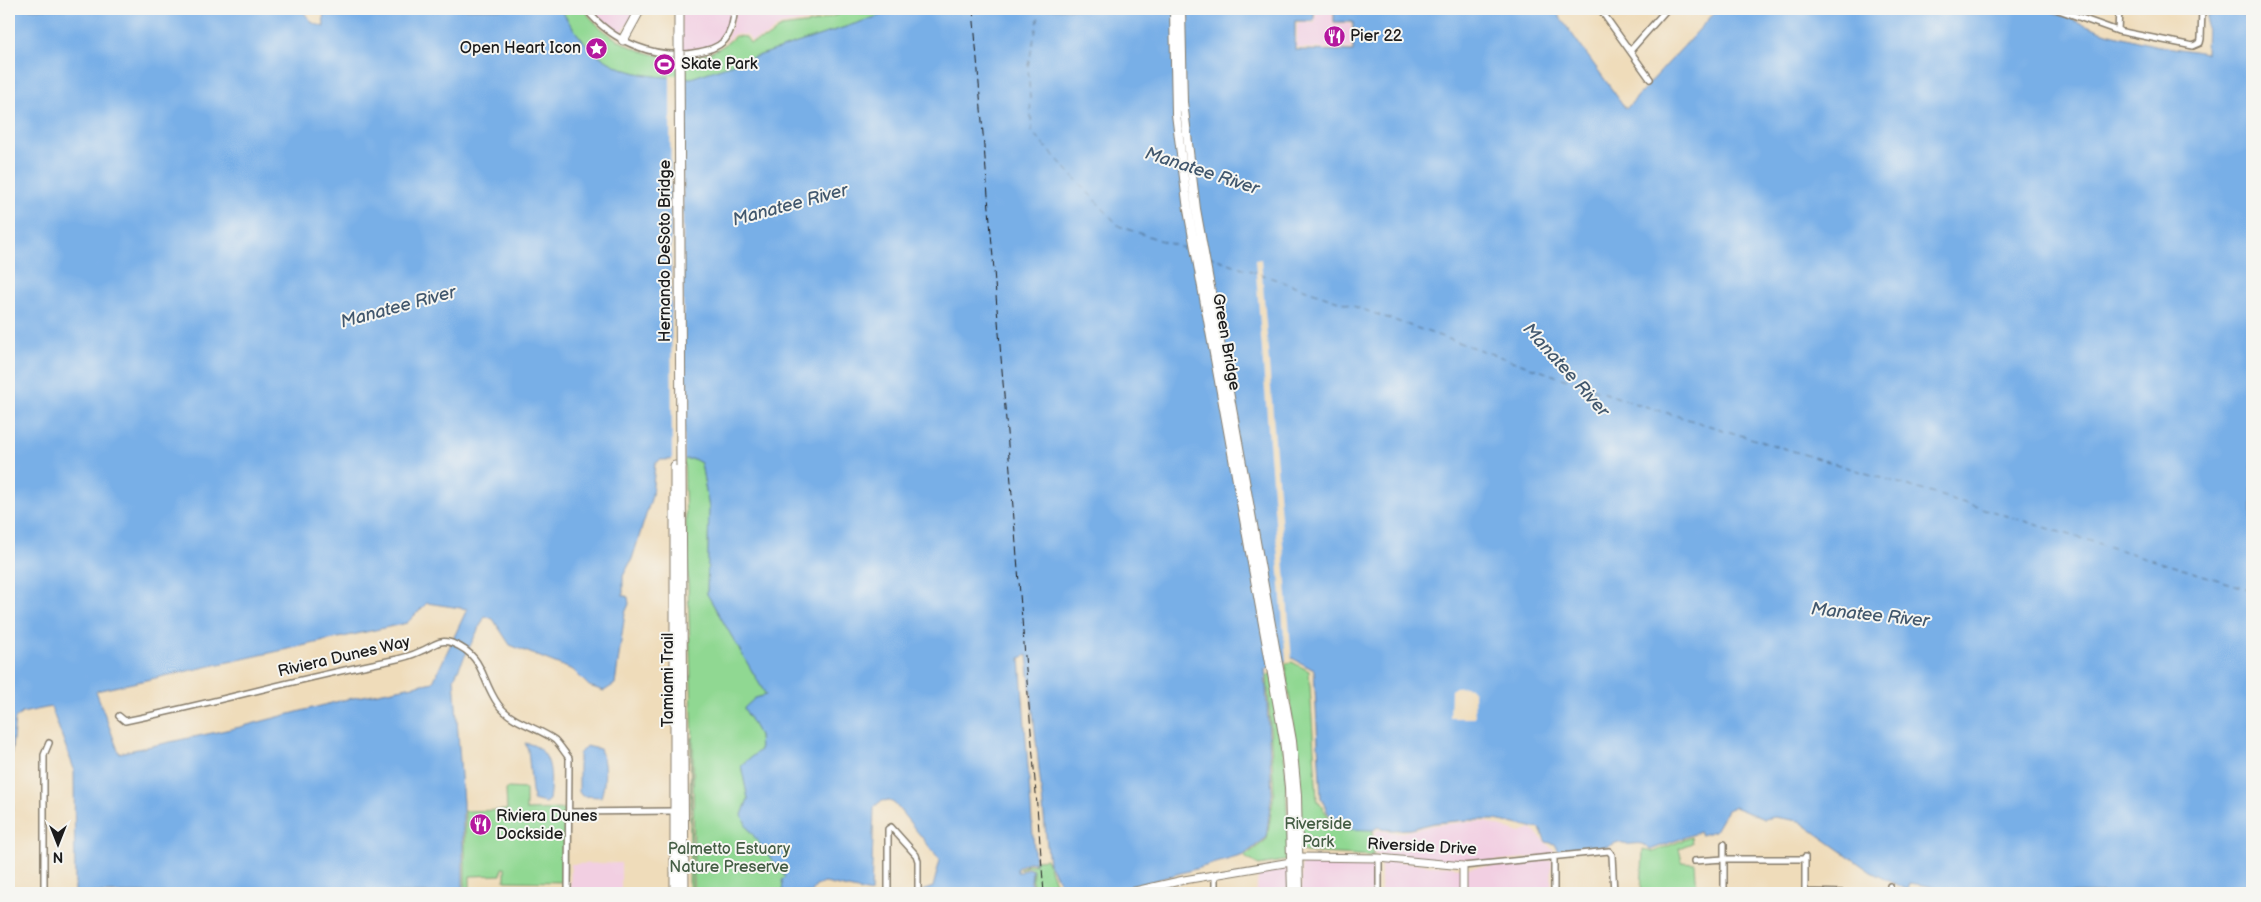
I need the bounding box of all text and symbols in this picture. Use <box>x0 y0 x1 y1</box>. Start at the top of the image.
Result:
restaurant icon: Pier 22 <box>1322 24 1346 48</box>
place label: Pier 22 <box>1350 27 1403 46</box>
place icon: Open Heart Icon <box>585 36 609 60</box>
place label: Open Heart Icon <box>460 39 581 58</box>
sports icon: Skate Park <box>653 52 677 76</box>
place label: Skate Park <box>681 55 758 74</box>
water label: Manatee River <box>1142 143 1263 200</box>
street label: Hernando DeSoto Bridge <box>656 159 675 342</box>
water label: Manatee River <box>730 179 851 230</box>
water label: Manatee River <box>338 281 459 332</box>
street label: Green Bridge <box>1208 292 1244 392</box>
water label: Manatee River <box>1519 319 1614 422</box>
water label: Manatee River <box>1810 598 1932 632</box>
street label: Riviera Dunes Way <box>276 632 413 681</box>
street label: Tamiami Trail <box>659 633 678 727</box>
place label: Riviera Dunes Dockside <box>496 807 597 844</box>
restaurant icon: Riviera Dunes Dockside <box>468 813 492 837</box>
park label: Riverside Park <box>1284 815 1352 852</box>
north arrow <box>32 820 82 870</box>
street label: Riverside Drive <box>1367 835 1478 859</box>
park label: Palmetto Estuary Nature Preserve <box>668 840 791 877</box>
text: N <box>53 848 63 865</box>

